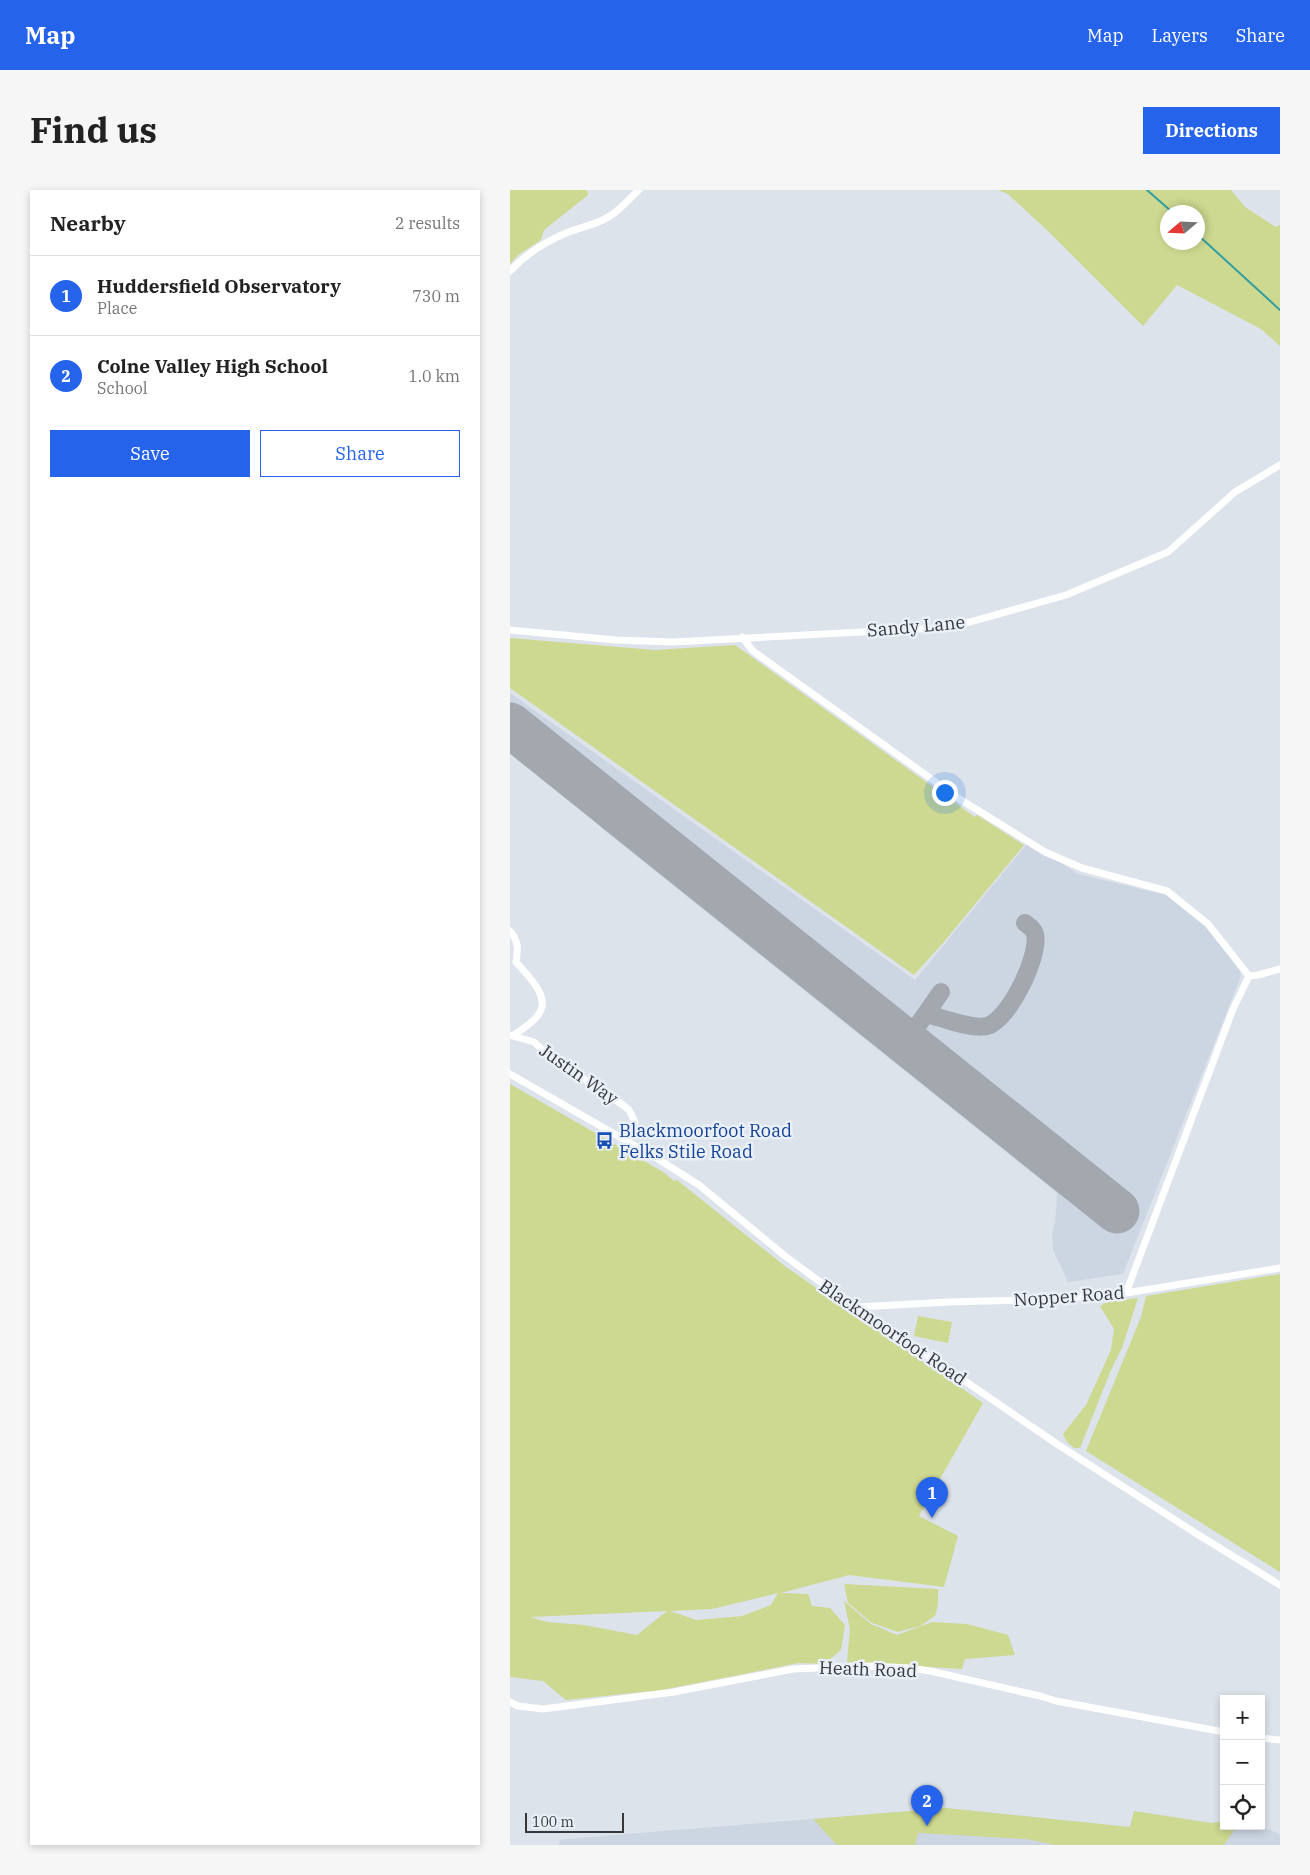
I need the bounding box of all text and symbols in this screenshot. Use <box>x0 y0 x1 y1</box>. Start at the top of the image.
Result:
text: Map <box>25 19 75 51</box>
text: Map <box>1087 24 1124 47</box>
text: Layers <box>1152 24 1208 47</box>
text: Share <box>1236 24 1285 47</box>
text: Find us <box>30 107 157 153</box>
button: Directions <box>1143 107 1280 154</box>
north arrow <box>1160 205 1205 250</box>
text: Nearby <box>50 209 126 237</box>
text: 2 results <box>395 213 460 233</box>
text: Huddersfield Observatory <box>97 274 341 298</box>
text: 1 <box>61 286 71 306</box>
text: 730 m <box>412 286 460 306</box>
text: Place <box>97 298 137 318</box>
text: Colne Valley High School <box>97 354 328 378</box>
text: 2 <box>61 366 71 386</box>
text: 1.0 km <box>408 366 460 386</box>
text: School <box>97 378 148 398</box>
button: Save <box>50 430 250 477</box>
button: Share <box>260 430 460 477</box>
street label: Sandy Lane <box>866 610 966 642</box>
your location <box>932 780 958 806</box>
street label: Justin Way <box>535 1038 623 1110</box>
place label: Blackmoorfoot Road Felks Stile Road <box>619 1119 792 1163</box>
bus stop icon: Blackmoorfoot Road Felks Stile Road <box>595 1130 615 1150</box>
street label: Blackmoorfoot Road <box>815 1274 971 1390</box>
street label: Nopper Road <box>1013 1281 1125 1311</box>
pin: 1 <box>916 1477 948 1518</box>
street label: Heath Road <box>818 1656 918 1682</box>
map controls <box>1220 1695 1265 1830</box>
button: + <box>1220 1695 1265 1740</box>
button: − <box>1220 1740 1265 1785</box>
pin: 2 <box>911 1785 943 1826</box>
button: locate <box>1220 1785 1265 1830</box>
scale bar <box>525 1810 624 1833</box>
text: 100 m <box>532 1813 574 1831</box>

